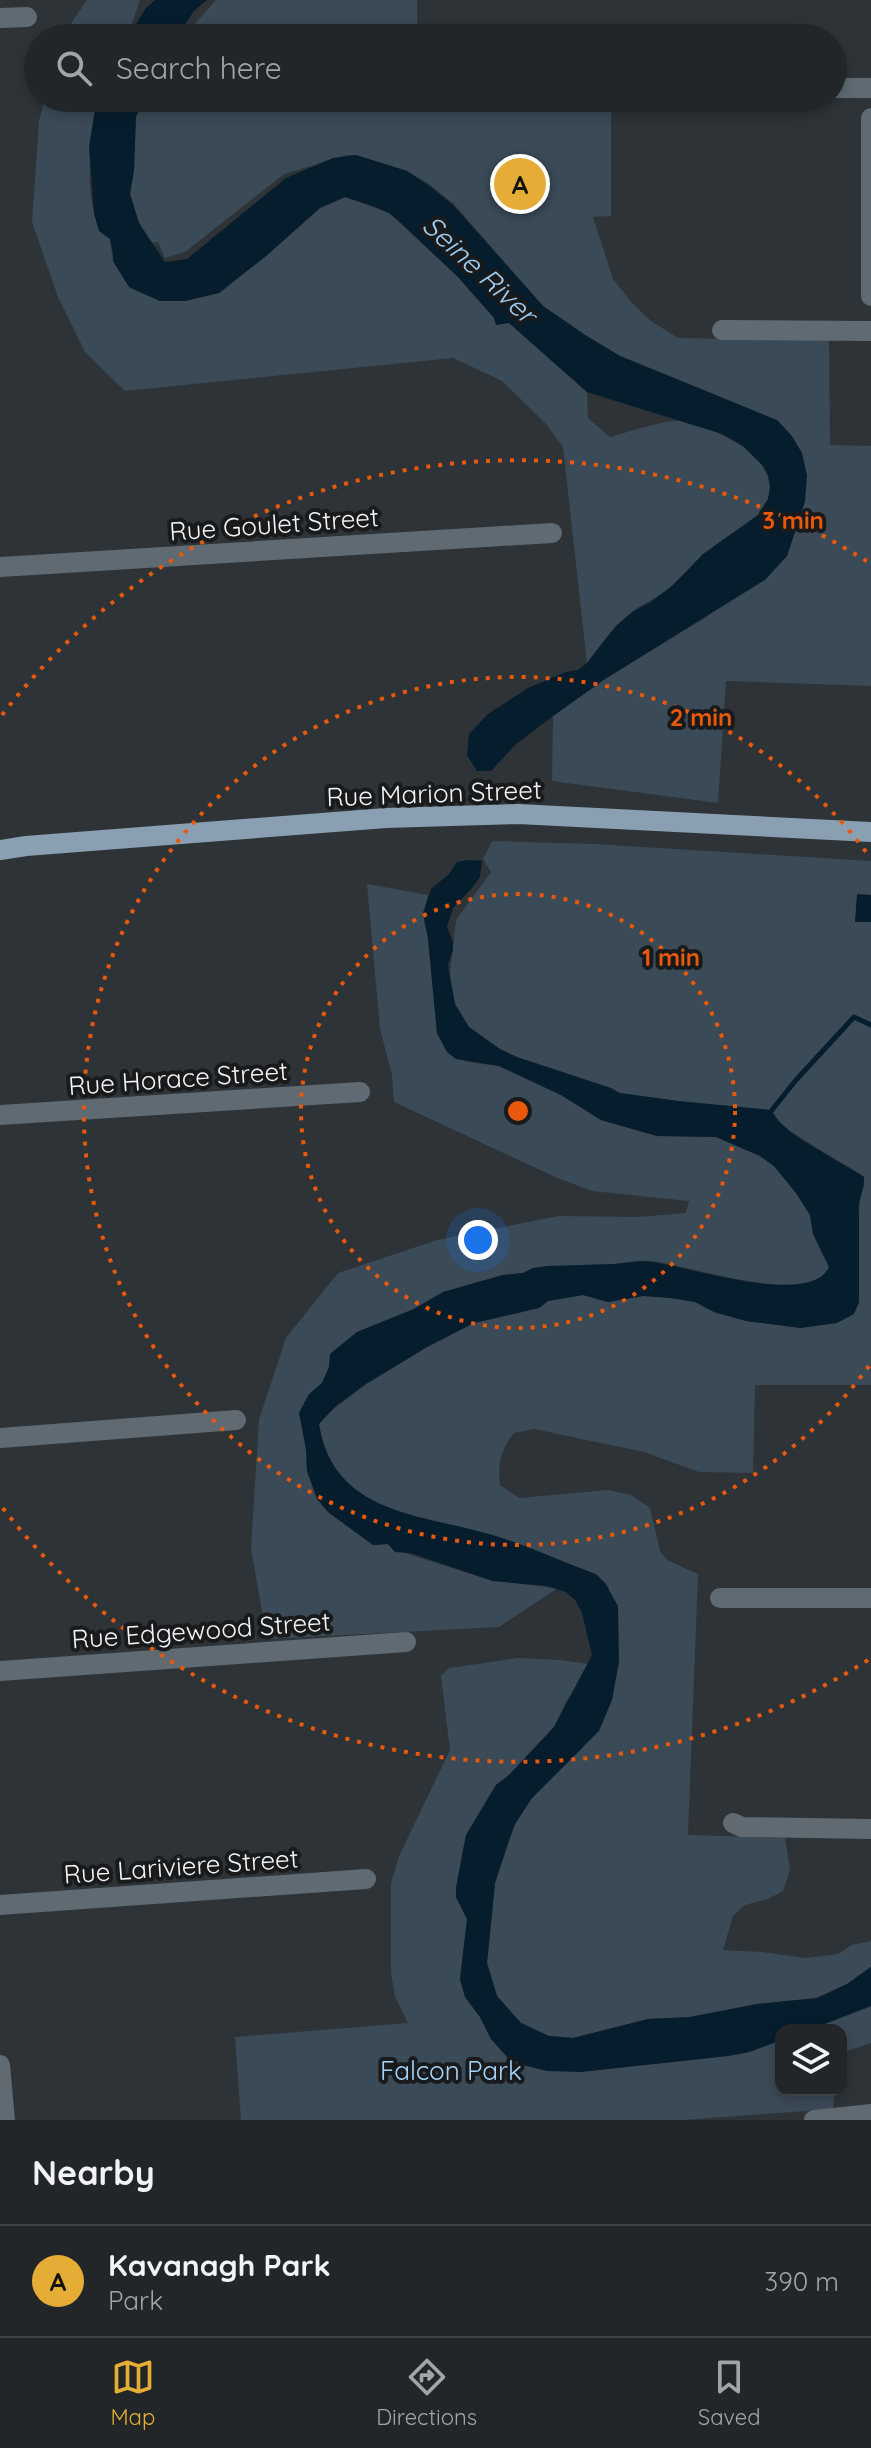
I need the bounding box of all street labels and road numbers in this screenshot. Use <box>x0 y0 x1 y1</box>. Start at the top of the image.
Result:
street label: Rue Goulet Street <box>168 500 380 548</box>
street label: Rue Marion Street <box>326 773 542 813</box>
street label: Rue Horace Street <box>67 1054 289 1102</box>
street label: Rue Edgewood Street <box>70 1604 332 1656</box>
street label: Rue Lariviere Street <box>63 1841 299 1891</box>

